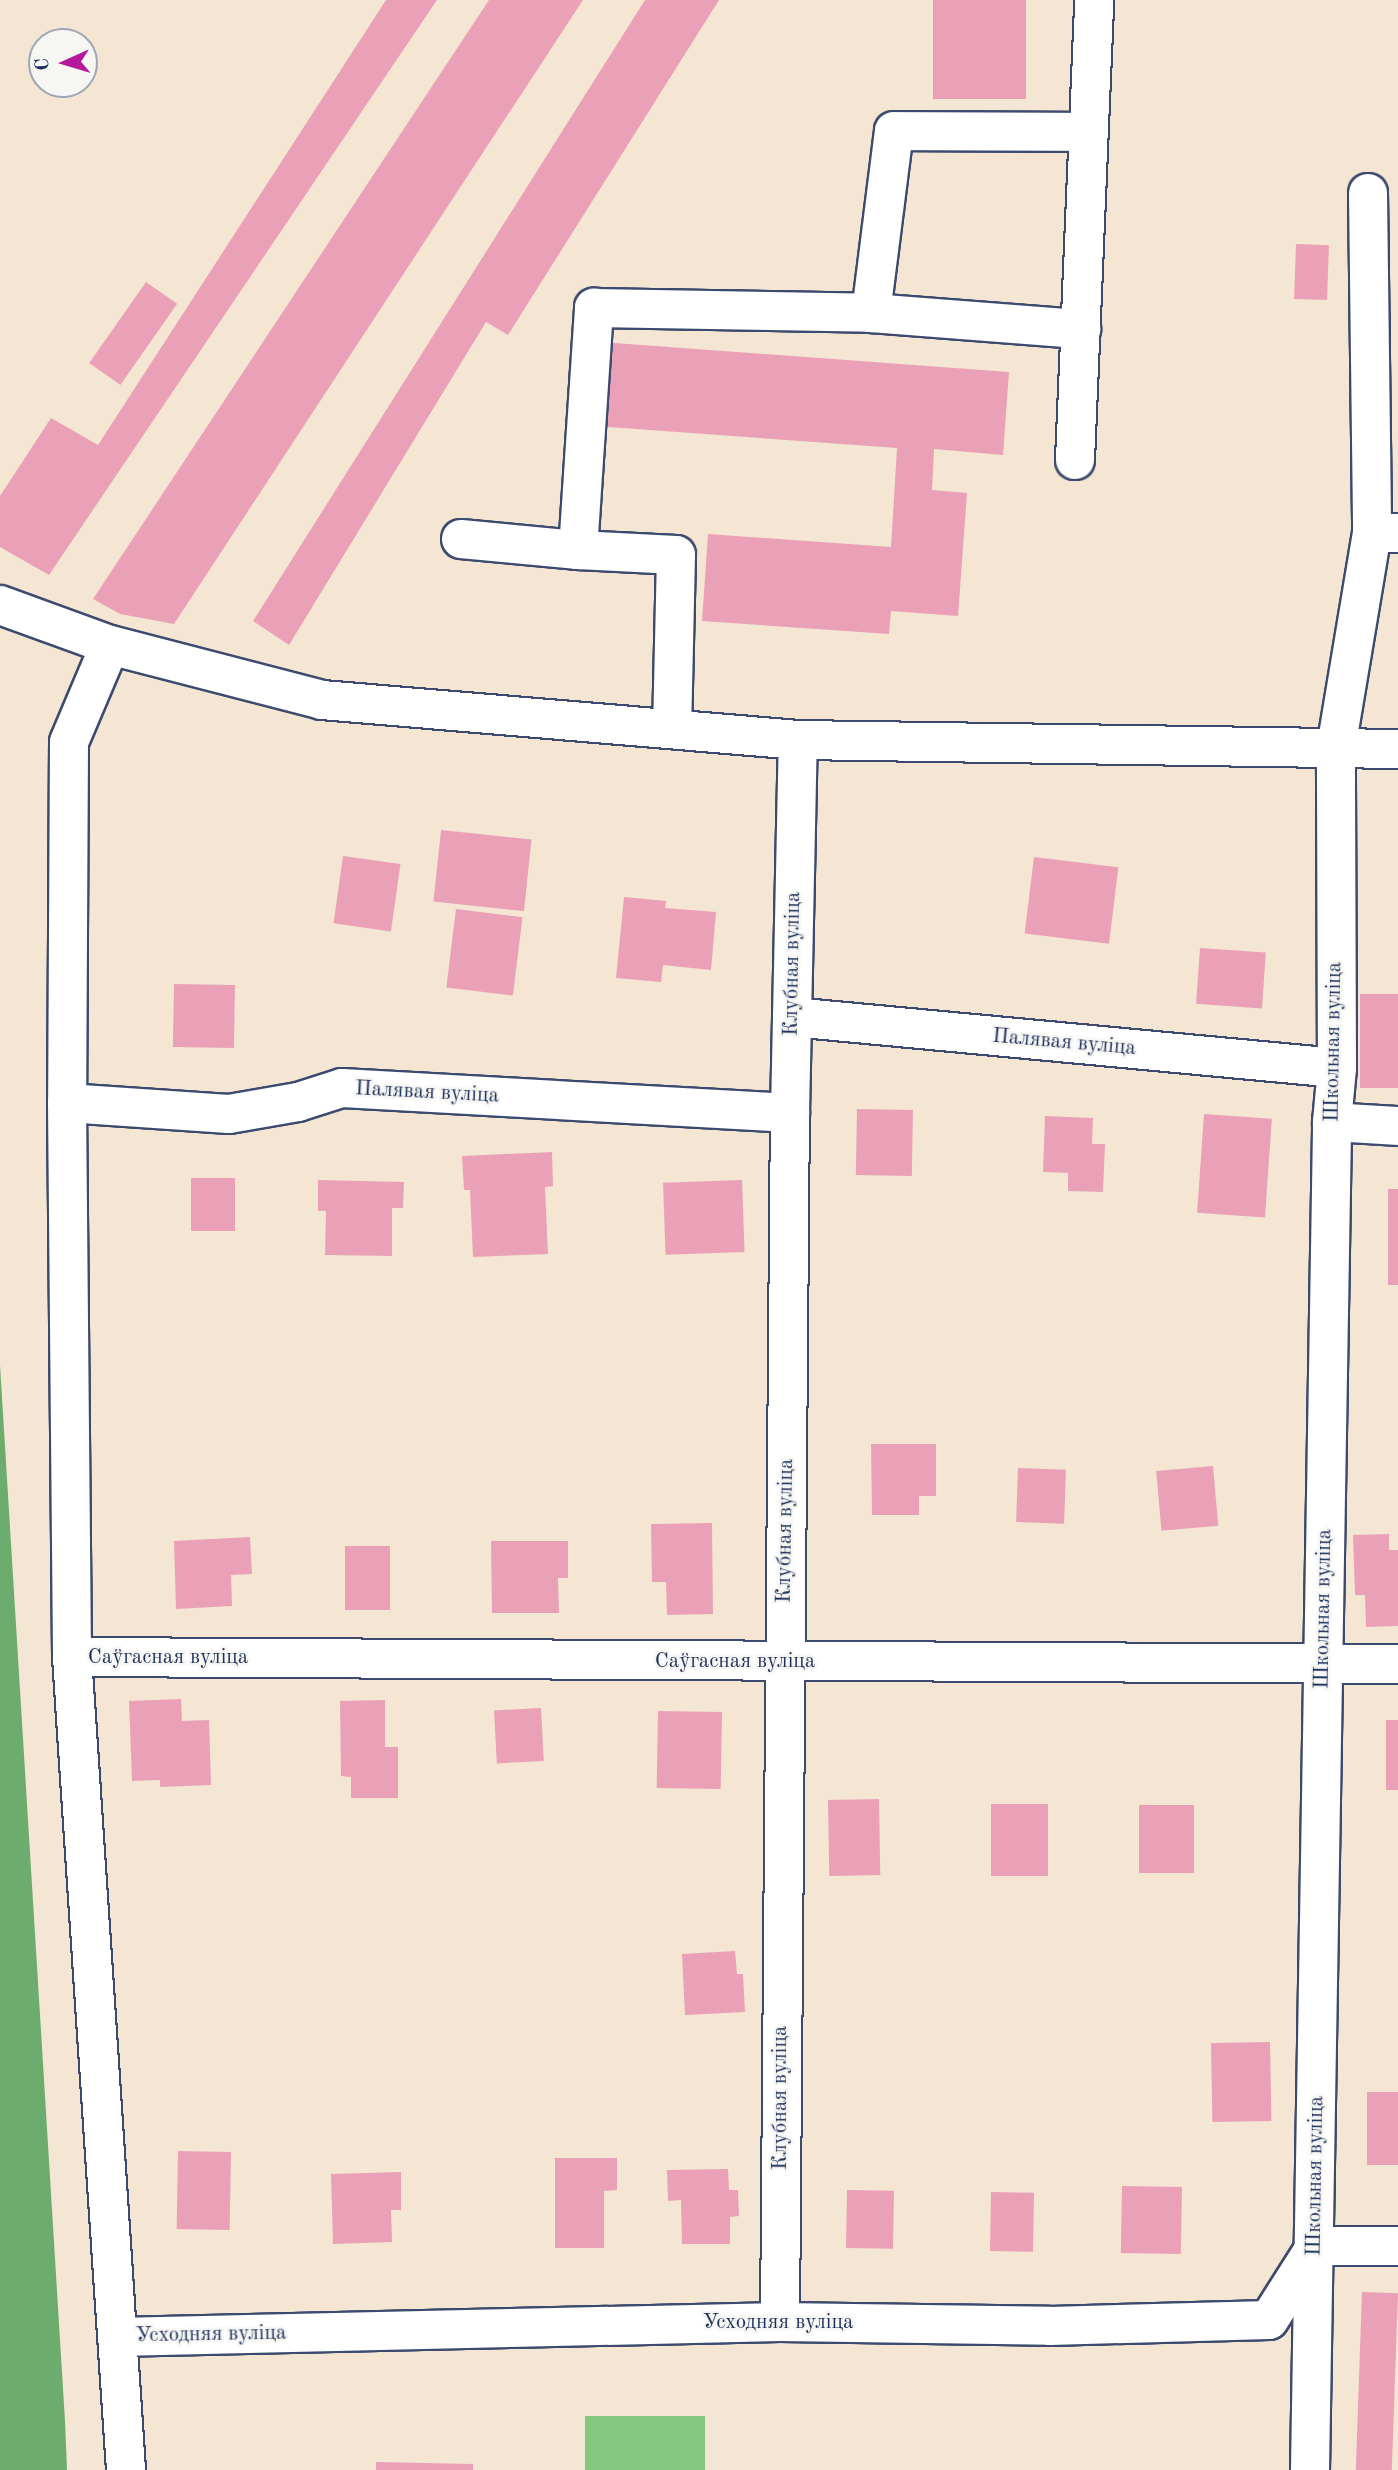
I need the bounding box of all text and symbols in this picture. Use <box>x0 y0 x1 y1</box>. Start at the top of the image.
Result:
north arrow <box>28 28 98 98</box>
text: С <box>34 57 53 71</box>
street label: Клубная вуліца <box>779 892 807 1036</box>
street label: Школьная вуліца <box>1320 962 1348 1122</box>
street label: Палявая вуліца <box>991 1024 1137 1062</box>
street label: Палявая вуліца <box>355 1077 499 1109</box>
street label: Клубная вуліца <box>772 1459 800 1603</box>
street label: Школьная вуліца <box>1310 1529 1338 1689</box>
street label: Саўгасная вуліца <box>88 1645 248 1671</box>
street label: Саўгасная вуліца <box>655 1649 815 1675</box>
street label: Клубная вуліца <box>768 2026 794 2170</box>
street label: Школьная вуліца <box>1302 2096 1330 2256</box>
street label: Усходняя вуліца <box>703 2310 853 2336</box>
street label: Усходняя вуліца <box>135 2321 287 2349</box>

